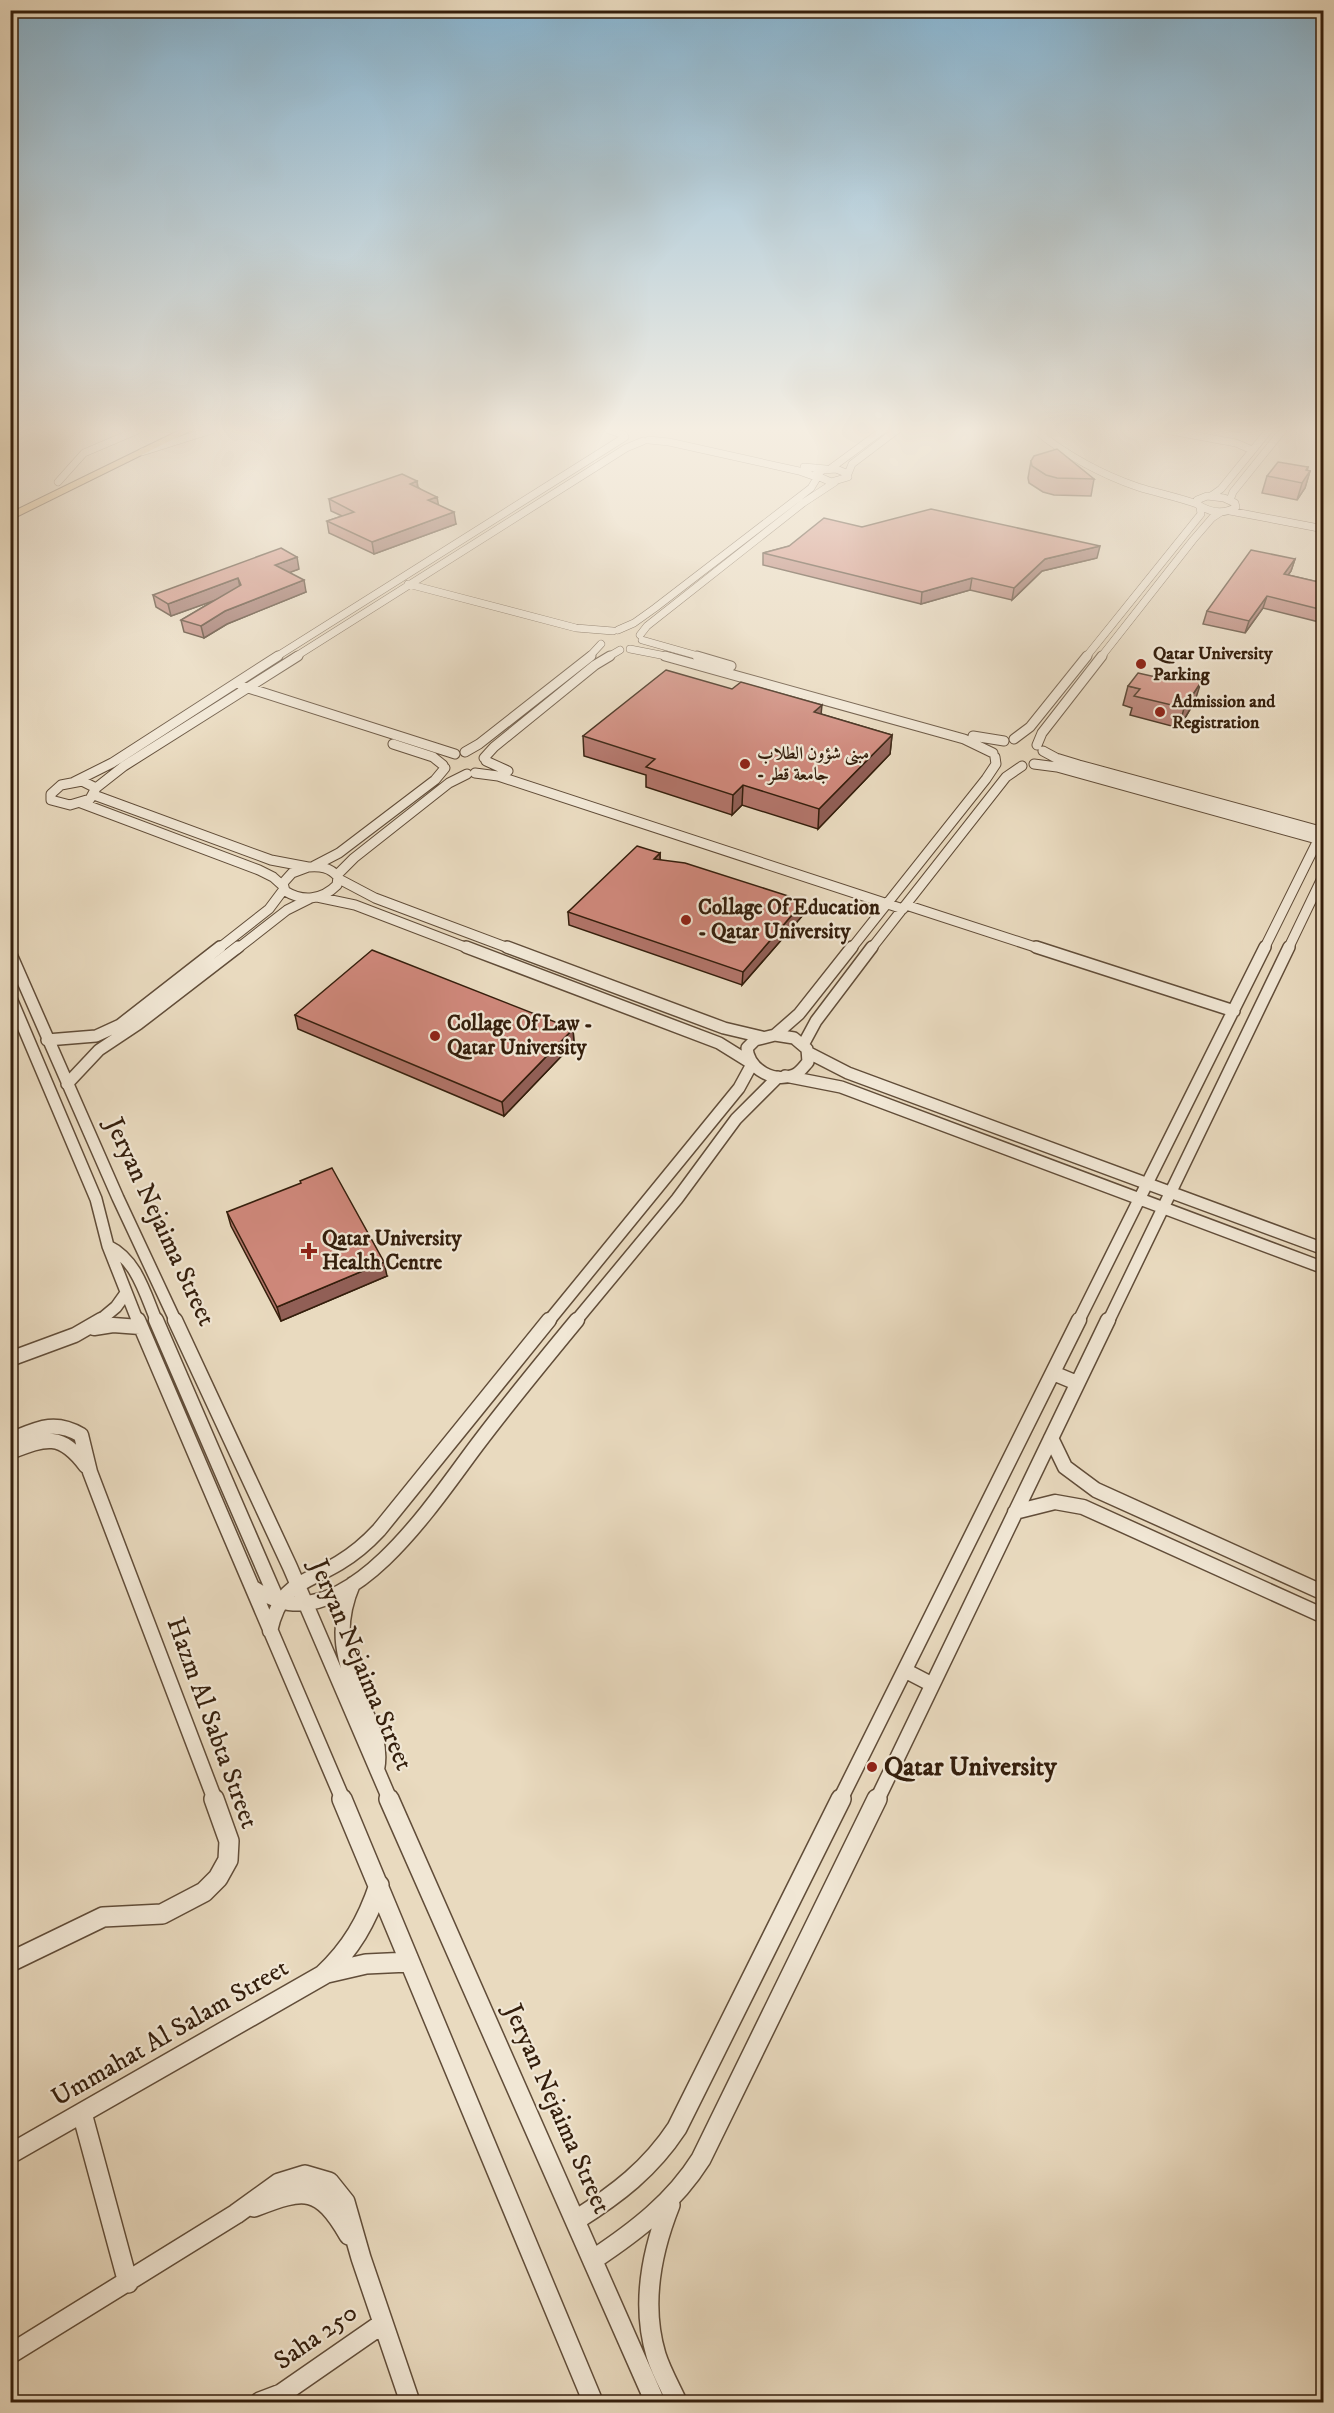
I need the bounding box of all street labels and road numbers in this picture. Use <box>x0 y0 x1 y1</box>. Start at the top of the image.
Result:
street label: Jeryan Nejaima Street <box>96 1111 223 1331</box>
street label: Jeryan Nejaima Street <box>301 1553 420 1776</box>
street label: Hazm Al Sabta Street <box>158 1613 266 1833</box>
street label: Ummahat Al Salam Street <box>46 1952 294 2114</box>
street label: Jeryan Nejaima Street <box>495 1997 618 2219</box>
street label: Saha 250 <box>268 2296 364 2378</box>

